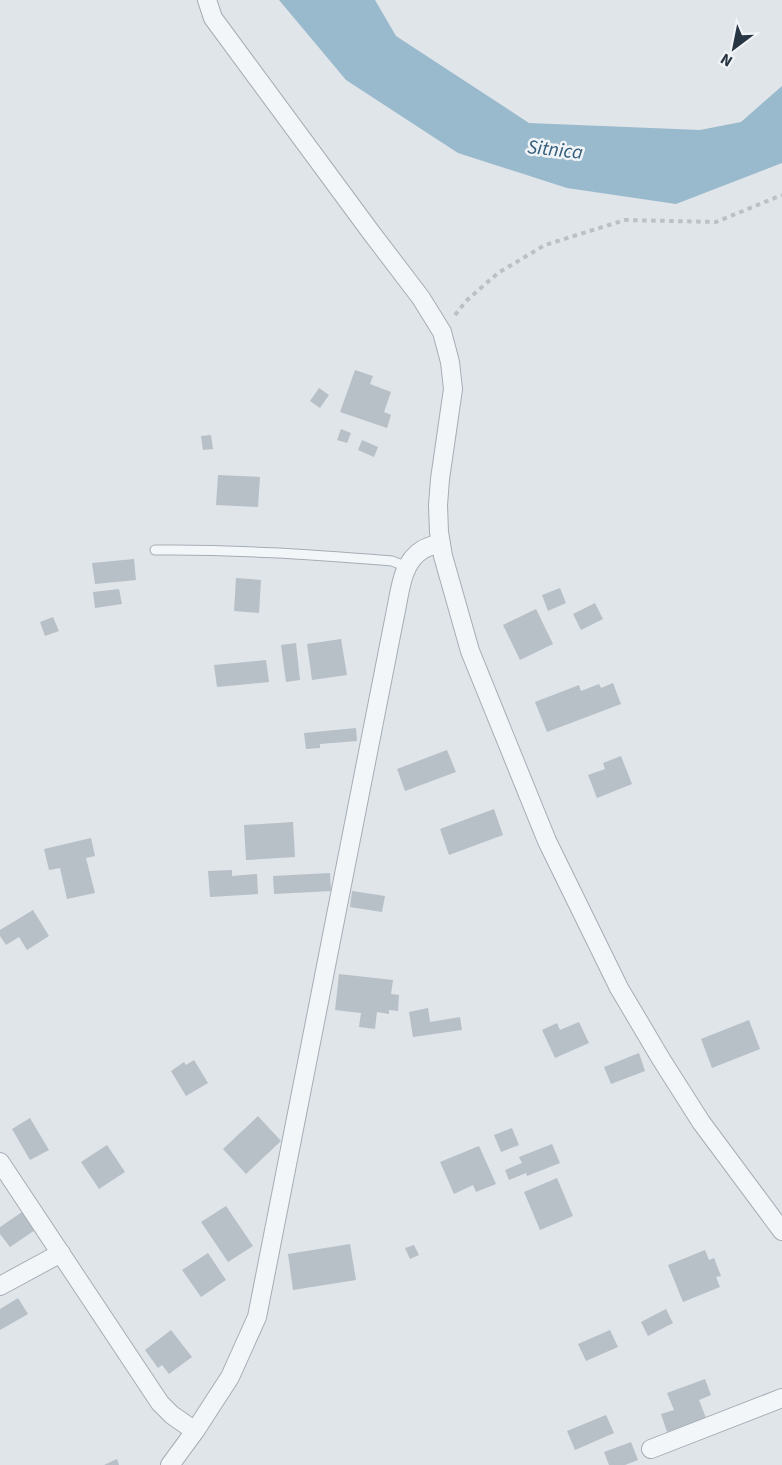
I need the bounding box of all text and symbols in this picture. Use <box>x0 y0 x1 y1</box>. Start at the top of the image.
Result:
north arrow <box>704 18 764 78</box>
text: N <box>716 48 737 72</box>
water label: Sitnica <box>526 133 584 167</box>

